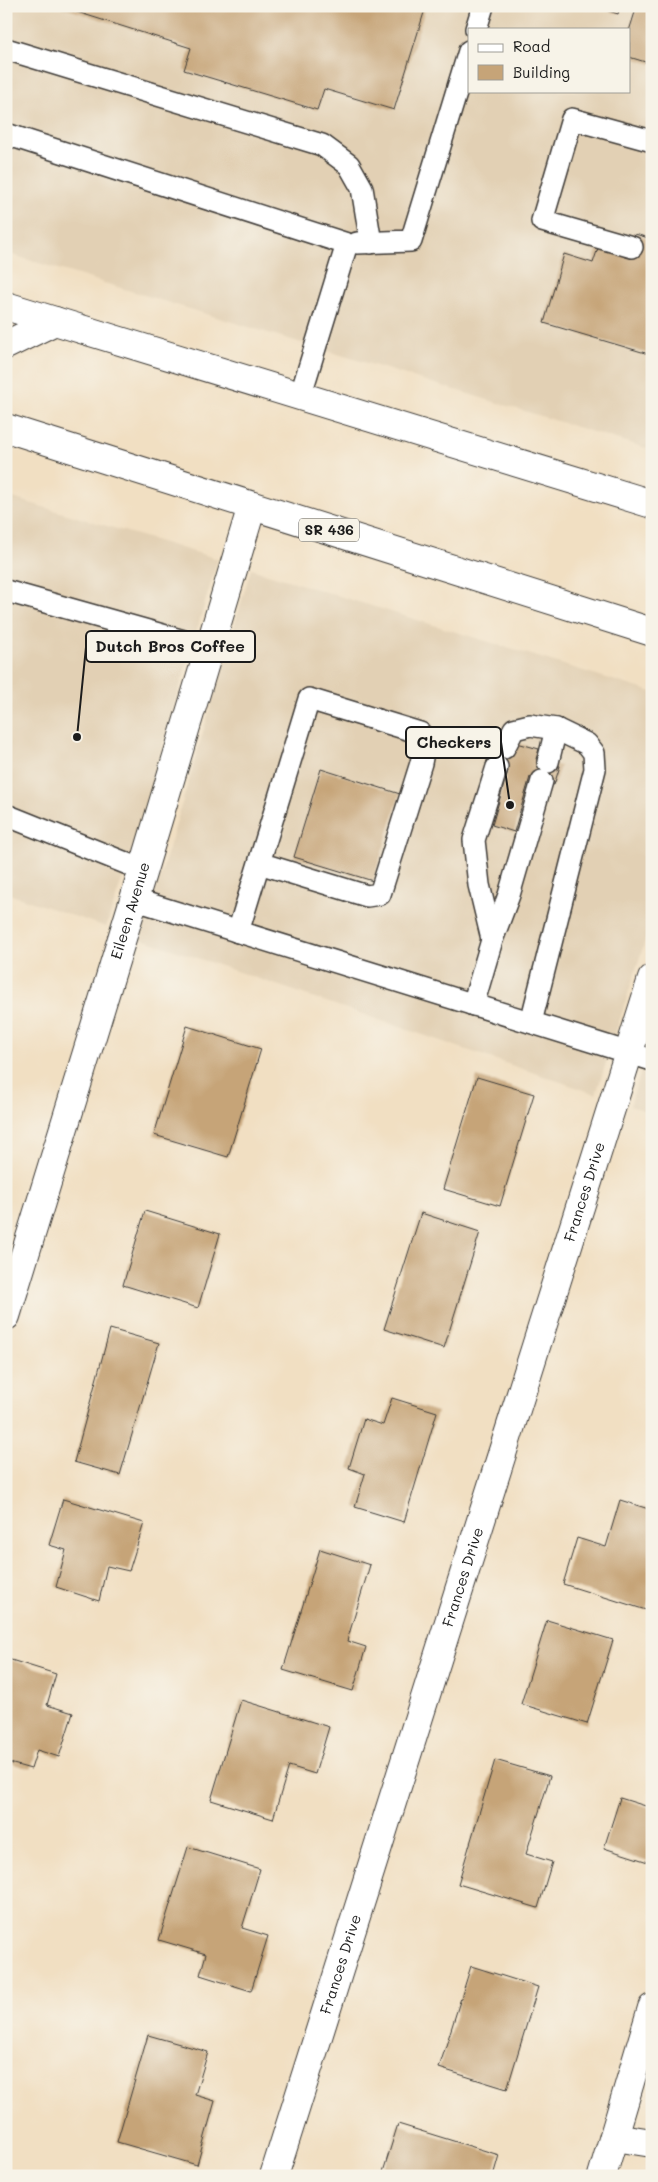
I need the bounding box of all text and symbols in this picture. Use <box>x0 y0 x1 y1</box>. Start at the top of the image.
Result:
legend <box>468 28 630 92</box>
text: Road <box>513 36 550 56</box>
text: Building <box>513 62 570 82</box>
road number: SR 436 <box>299 518 359 542</box>
callout: Dutch Bros Coffee <box>86 631 255 662</box>
text: Dutch Bros Coffee <box>95 635 245 656</box>
callout: Checkers <box>406 727 501 758</box>
text: Checkers <box>417 731 491 752</box>
street label: Eileen Avenue <box>105 859 154 961</box>
street label: Frances Drive <box>559 1139 609 1244</box>
street label: Frances Drive <box>437 1524 487 1629</box>
street label: Frances Drive <box>315 1912 365 2016</box>

